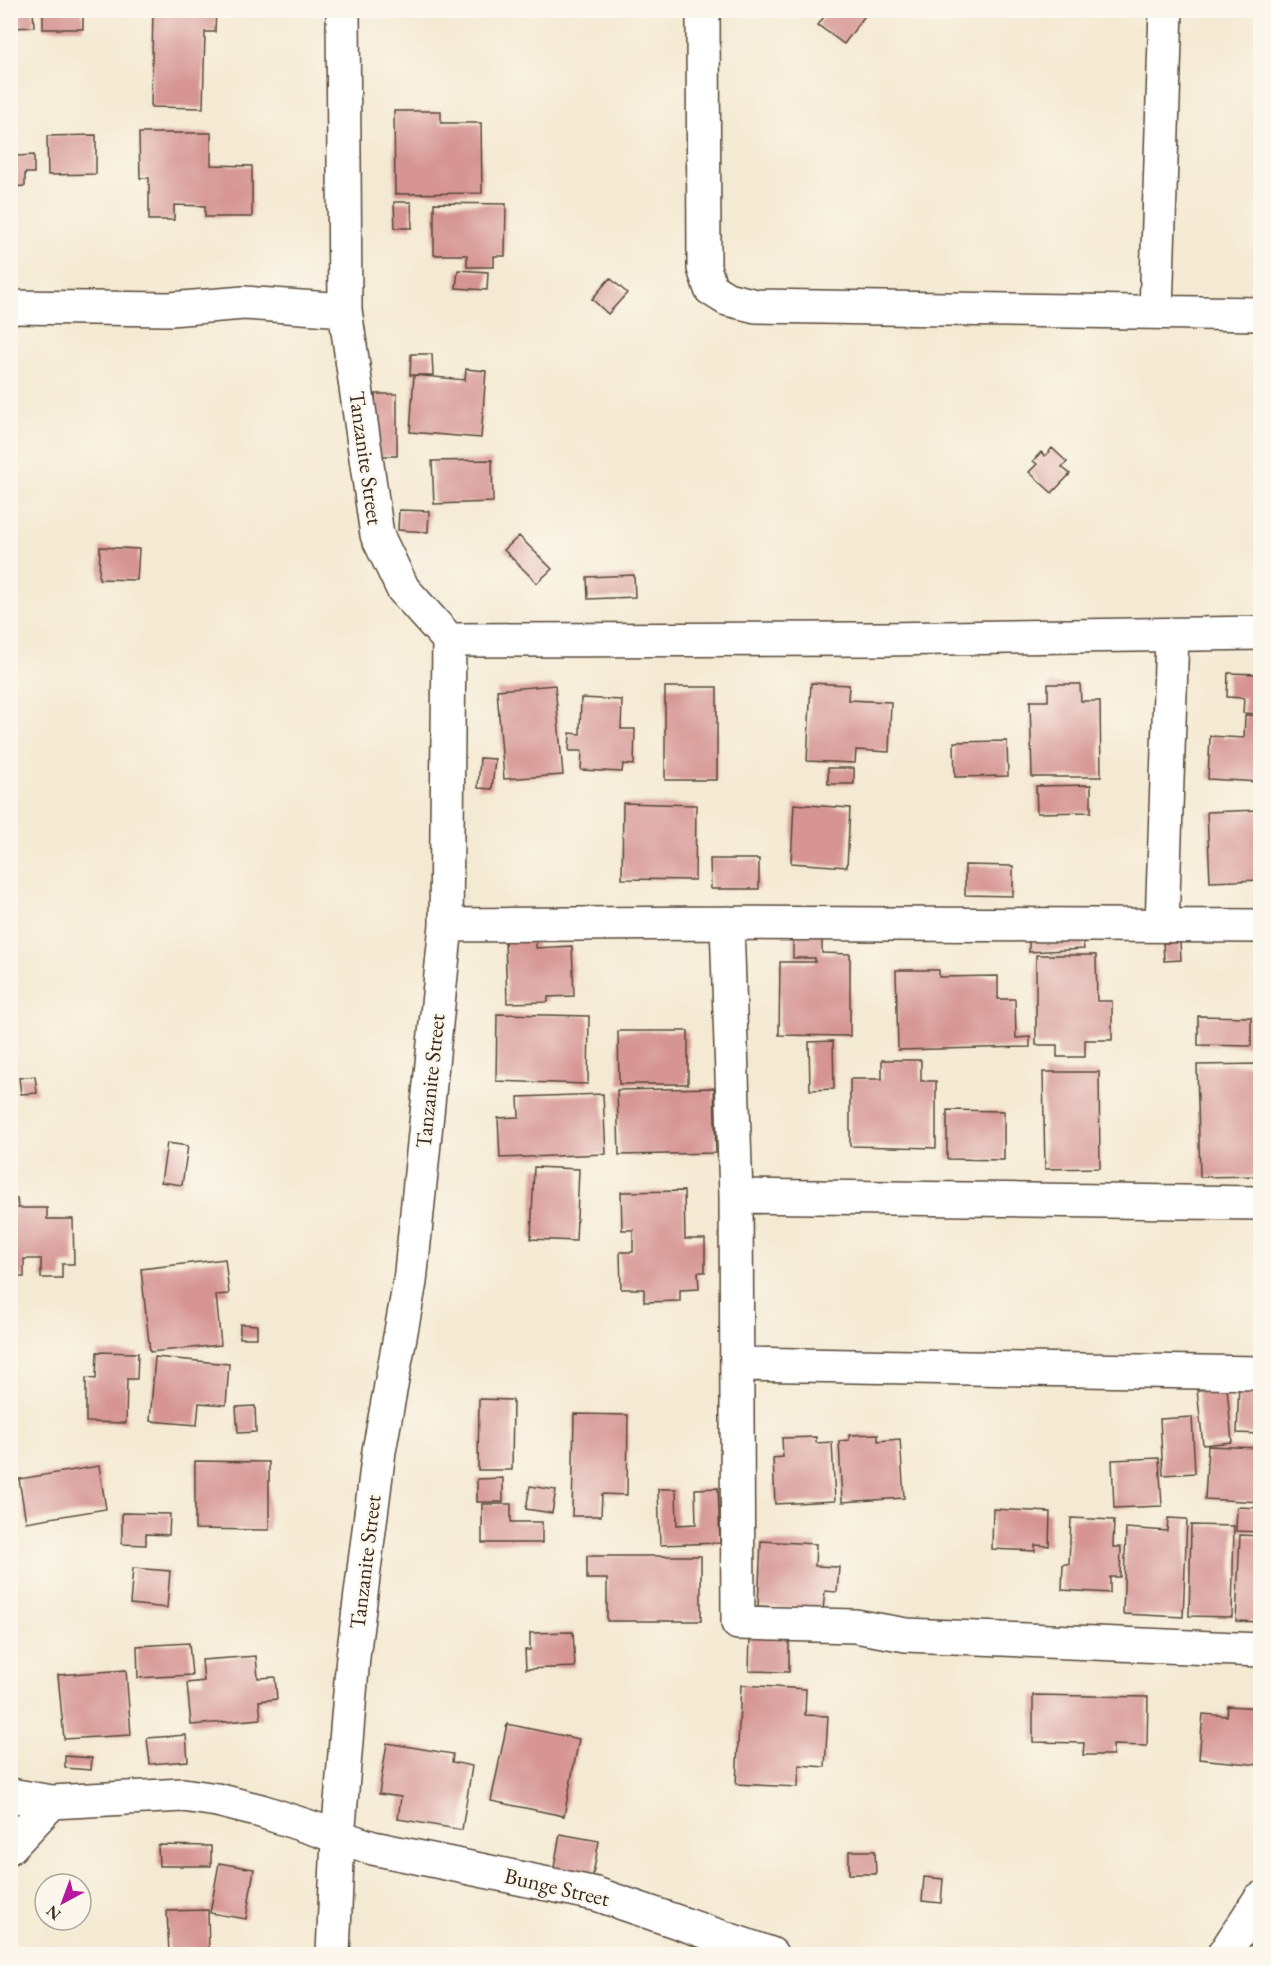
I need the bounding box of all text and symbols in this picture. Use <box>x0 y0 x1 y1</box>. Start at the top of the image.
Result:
street label: Tanzanite Street <box>342 389 390 527</box>
street label: Tanzanite Street <box>409 1012 451 1150</box>
street label: Tanzanite Street <box>342 1493 388 1631</box>
street label: Bunge Street <box>502 1861 612 1913</box>
north arrow <box>33 1872 93 1932</box>
text: N <box>42 1901 65 1925</box>

